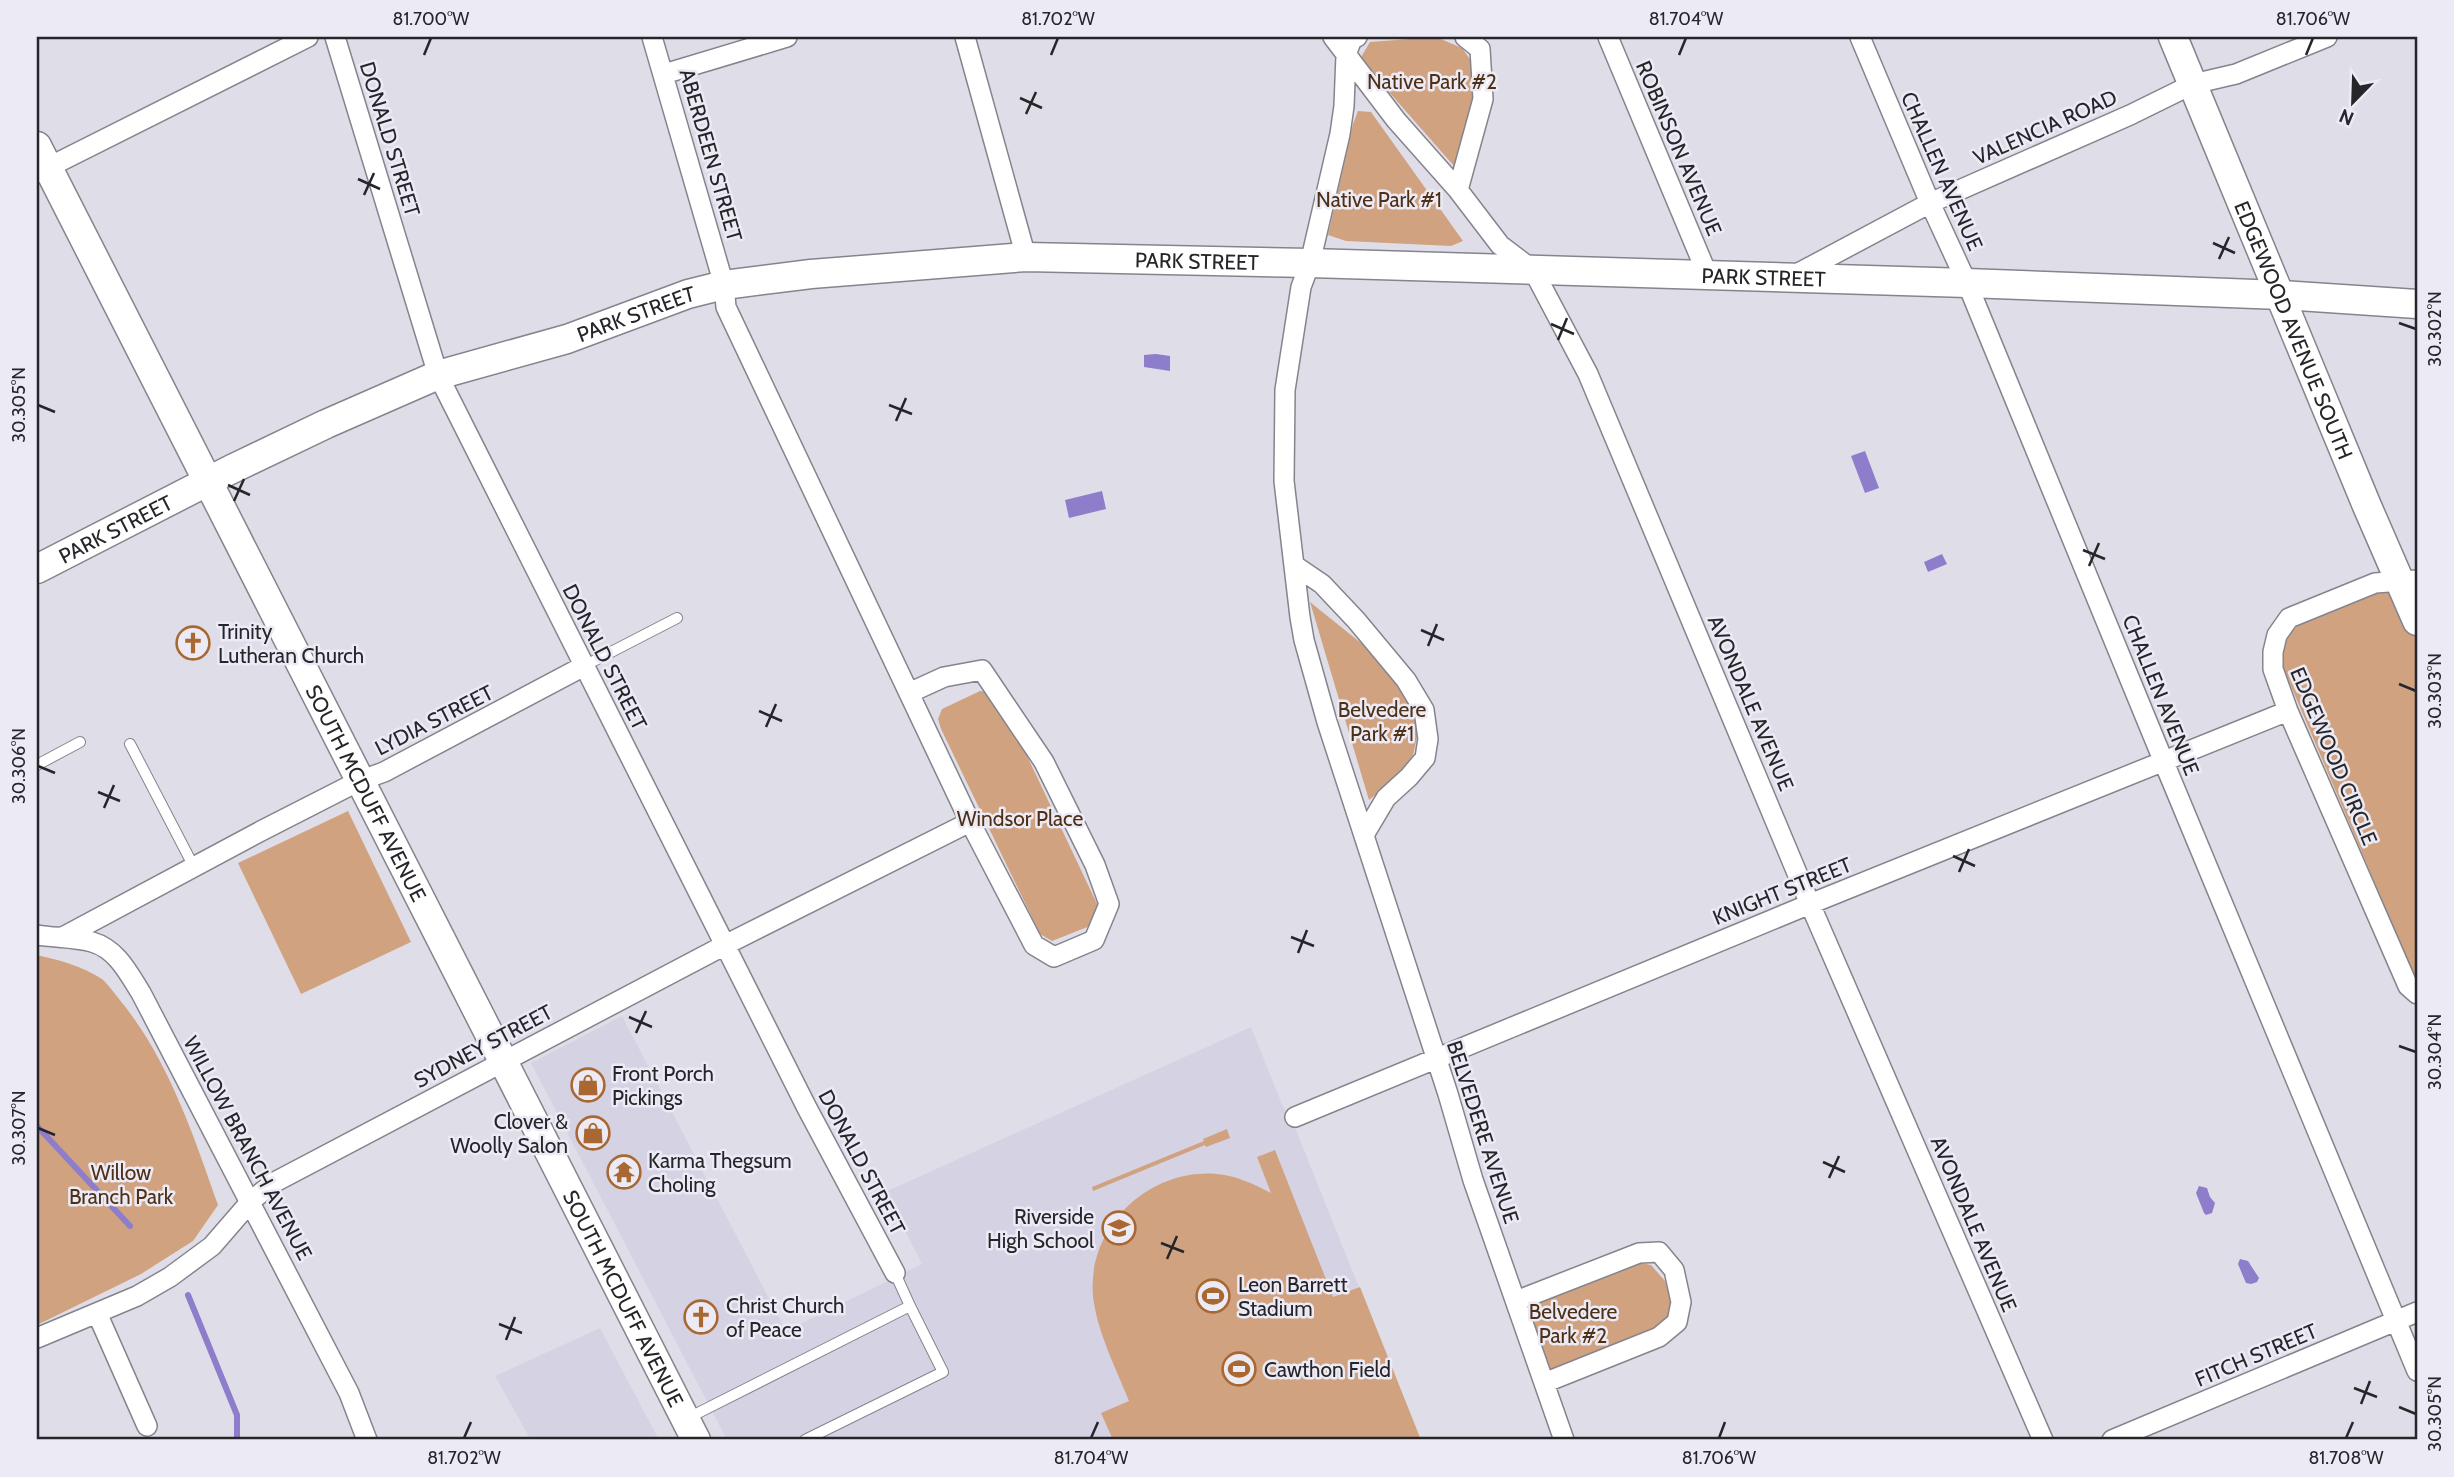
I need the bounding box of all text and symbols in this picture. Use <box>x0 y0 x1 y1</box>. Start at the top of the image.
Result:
text: 81.700°W <box>393 8 469 30</box>
text: 81.702°W <box>1021 8 1095 30</box>
text: 81.704°W <box>1649 8 1723 30</box>
text: 81.706°W <box>2276 8 2350 30</box>
street label: ROBINSON AVENUE <box>1631 57 1727 239</box>
street label: DONALD STREET <box>355 59 425 219</box>
street label: ABERDEEN STREET <box>674 66 748 244</box>
north arrow <box>2318 66 2388 136</box>
park label: Native Park #2 <box>1367 69 1497 94</box>
street label: VALENCIA ROAD <box>1969 84 2121 170</box>
street label: CHALLEN AVENUE <box>1896 88 1988 254</box>
text: N <box>2336 104 2357 130</box>
park label: Native Park #1 <box>1316 187 1442 212</box>
street label: EDGEWOOD AVENUE SOUTH <box>2230 197 2359 463</box>
street label: PARK STREET <box>1135 247 1259 274</box>
street label: PARK STREET <box>1701 262 1826 291</box>
street label: PARK STREET <box>573 280 697 347</box>
text: 30.302°N <box>2424 291 2446 367</box>
text: 30.305°N <box>8 367 30 443</box>
street label: PARK STREET <box>54 489 176 568</box>
street label: DONALD STREET <box>557 580 653 734</box>
street label: AVONDALE AVENUE <box>1703 611 1799 795</box>
street label: CHALLEN AVENUE <box>2117 611 2205 779</box>
place label: Trinity Lutheran Church <box>218 619 364 668</box>
church icon: Trinity Lutheran Church <box>174 624 212 662</box>
text: 30.303°N <box>2424 653 2446 729</box>
street label: EDGEWOOD CIRCLE <box>2285 663 2383 849</box>
street label: LYDIA STREET <box>371 680 497 760</box>
street label: SOUTH MCDUFF AVENUE <box>301 681 432 905</box>
park label: Belvedere Park #1 <box>1338 697 1427 746</box>
text: 30.306°N <box>8 728 30 804</box>
park label: Windsor Place <box>957 806 1083 831</box>
street label: KNIGHT STREET <box>1709 852 1855 930</box>
street label: SYDNEY STREET <box>410 999 556 1093</box>
text: 30.304°N <box>2424 1014 2446 1090</box>
street label: WILLOW BRANCH AVENUE <box>178 1032 318 1264</box>
street label: BELVEDERE AVENUE <box>1442 1037 1524 1227</box>
place label: Front Porch Pickings <box>612 1061 714 1110</box>
shop icon: Front Porch Pickings <box>569 1066 607 1104</box>
street label: DONALD STREET <box>813 1085 911 1239</box>
text: 30.307°N <box>8 1091 30 1165</box>
place label: Clover & Woolly Salon <box>450 1109 568 1158</box>
shop icon: Clover & Woolly Salon <box>574 1114 612 1152</box>
street label: AVONDALE AVENUE <box>1926 1132 2022 1316</box>
place label: Karma Thegsum Choling <box>648 1148 792 1197</box>
temple icon: Karma Thegsum Choling <box>605 1153 643 1191</box>
park label: Willow Branch Park <box>69 1160 174 1209</box>
street label: SOUTH MCDUFF AVENUE <box>558 1186 689 1411</box>
place label: Riverside High School <box>987 1204 1094 1253</box>
school or university icon: Riverside High School <box>1100 1209 1138 1247</box>
place label: Leon Barrett Stadium <box>1238 1272 1348 1321</box>
sports icon: Leon Barrett Stadium <box>1194 1277 1232 1315</box>
place label: Christ Church of Peace <box>726 1293 845 1342</box>
church icon: Christ Church of Peace <box>682 1298 720 1336</box>
park label: Belvedere Park #2 <box>1529 1299 1618 1348</box>
street label: FITCH STREET <box>2191 1318 2321 1392</box>
sports icon: Cawthon Field <box>1220 1350 1258 1388</box>
place label: Cawthon Field <box>1264 1357 1391 1382</box>
text: 30.305°N <box>2424 1376 2446 1452</box>
text: 81.702°W <box>427 1447 501 1469</box>
text: 81.704°W <box>1054 1447 1128 1469</box>
text: 81.706°W <box>1682 1447 1756 1469</box>
text: 81.708°W <box>2308 1447 2384 1469</box>

